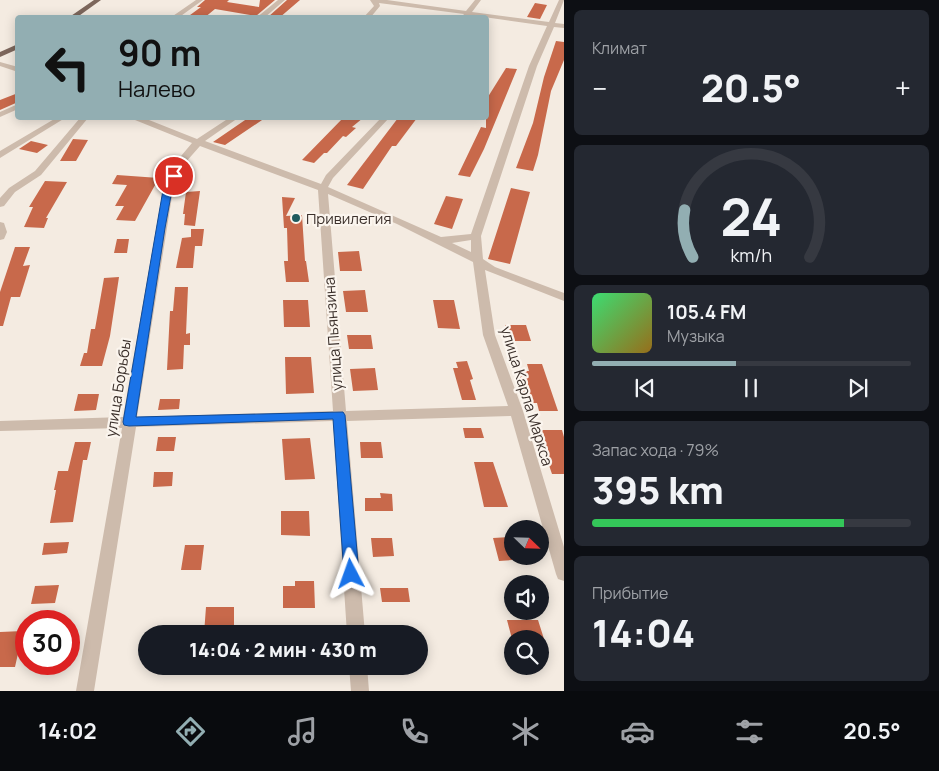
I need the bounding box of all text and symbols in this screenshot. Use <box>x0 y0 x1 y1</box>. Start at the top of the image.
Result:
text: 90 m <box>118 29 201 77</box>
icon: left <box>35 35 100 100</box>
text: Климат <box>592 37 647 59</box>
text: 20.5° <box>701 61 801 113</box>
text: − <box>592 69 607 107</box>
text: + <box>895 69 911 107</box>
text: Налево <box>118 74 196 104</box>
pin <box>153 155 195 197</box>
icon: arrive <box>160 162 188 190</box>
text: 24 <box>721 181 782 252</box>
place label: Привилегия <box>306 208 392 229</box>
marker: Привилегия <box>290 212 302 224</box>
text: km/h <box>731 243 772 267</box>
street label: улица Пьянзина <box>319 276 347 392</box>
text: 105.4 FM <box>667 299 746 325</box>
street label: улица Карла Маркса <box>496 324 558 468</box>
text: Музыка <box>667 325 725 347</box>
street label: улица Борьбы <box>100 337 136 439</box>
icon: previous <box>631 374 659 402</box>
icon: pause <box>737 374 765 402</box>
icon: next <box>844 374 872 402</box>
text: Запас хода · 79% <box>592 439 719 461</box>
text: 395 km <box>592 463 724 515</box>
north arrow <box>504 520 549 565</box>
map controls <box>504 520 549 675</box>
position arrow <box>324 547 376 599</box>
button: sound <box>504 575 549 620</box>
text: Прибытие <box>592 582 668 604</box>
text: 14:04 <box>592 606 695 658</box>
speed limit sign: 30 <box>15 610 80 675</box>
button: search <box>504 630 549 675</box>
text: 14:04 · 2 мин · 430 m <box>189 637 377 663</box>
icon: directions <box>173 714 208 749</box>
icon: music <box>285 714 320 749</box>
icon: phone <box>397 714 432 749</box>
icon: climate <box>508 714 543 749</box>
icon: car <box>620 714 655 749</box>
icon: filters <box>732 714 767 749</box>
text: 14:02 <box>38 716 97 746</box>
text: 20.5° <box>844 716 901 746</box>

